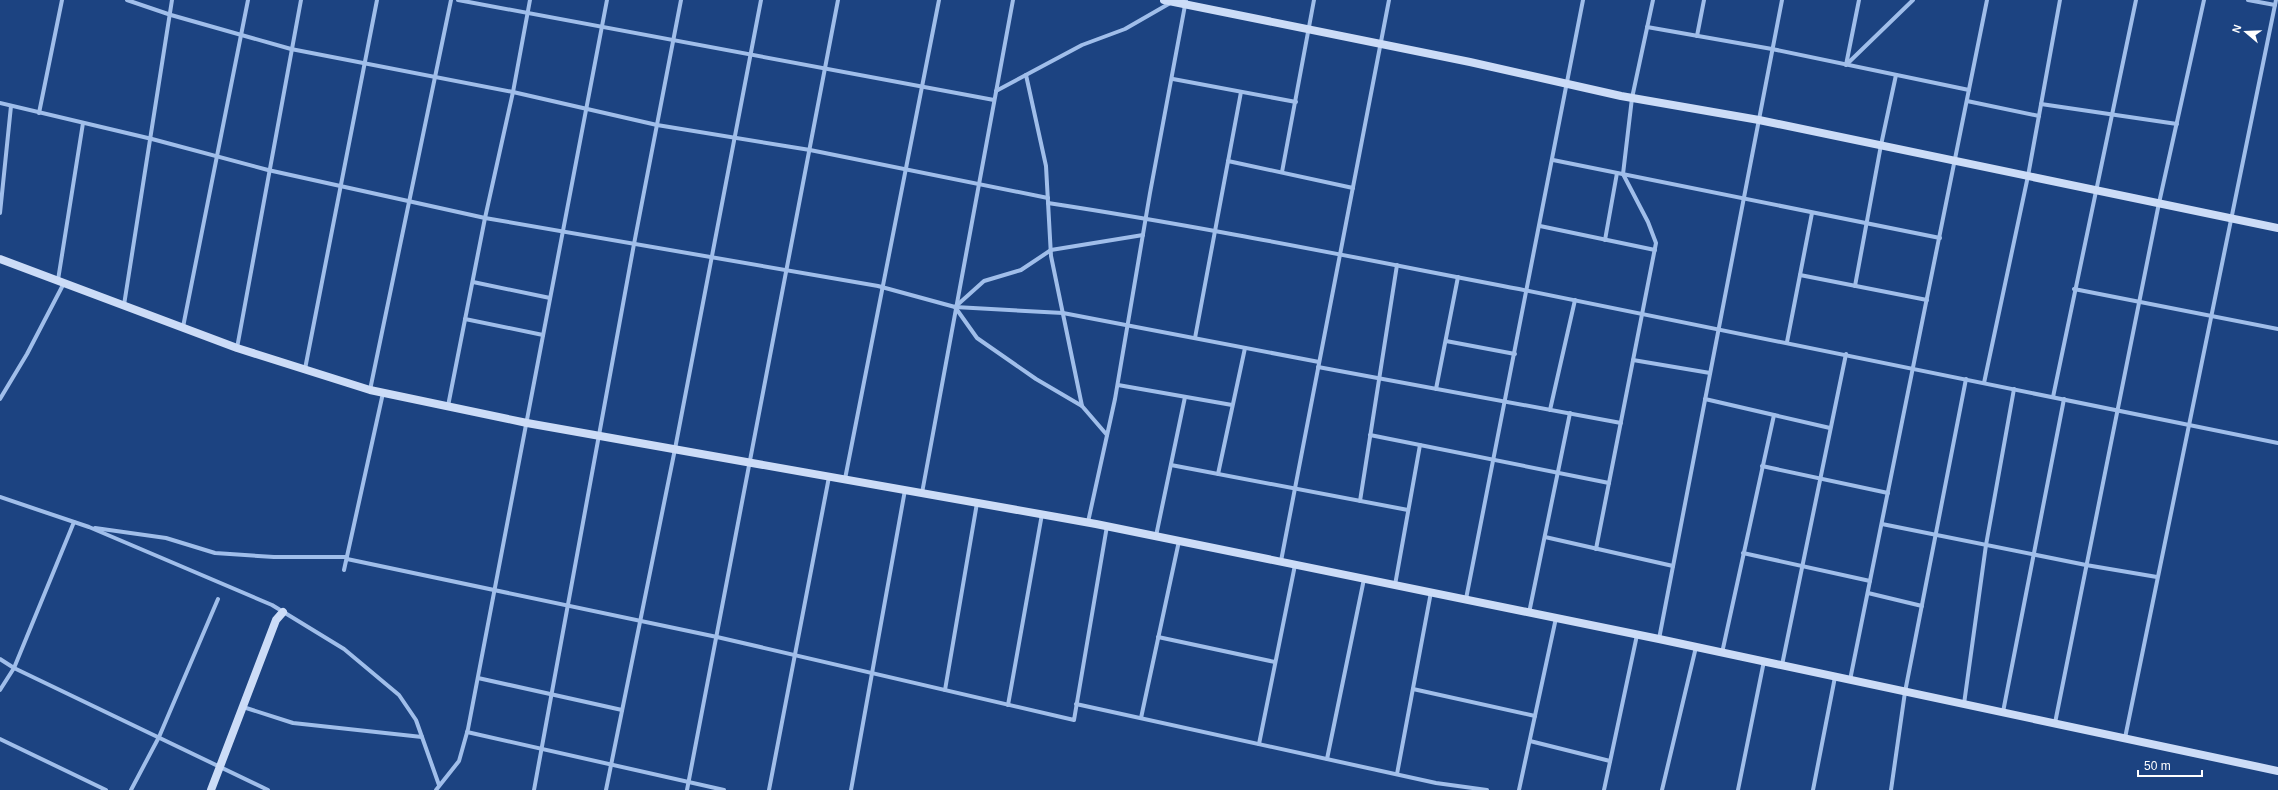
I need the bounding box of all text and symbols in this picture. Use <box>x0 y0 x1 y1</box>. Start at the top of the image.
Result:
north arrow <box>2226 12 2266 52</box>
text: N <box>2230 23 2244 34</box>
scale bar <box>2138 752 2202 778</box>
text: 50 m <box>2144 759 2171 773</box>

